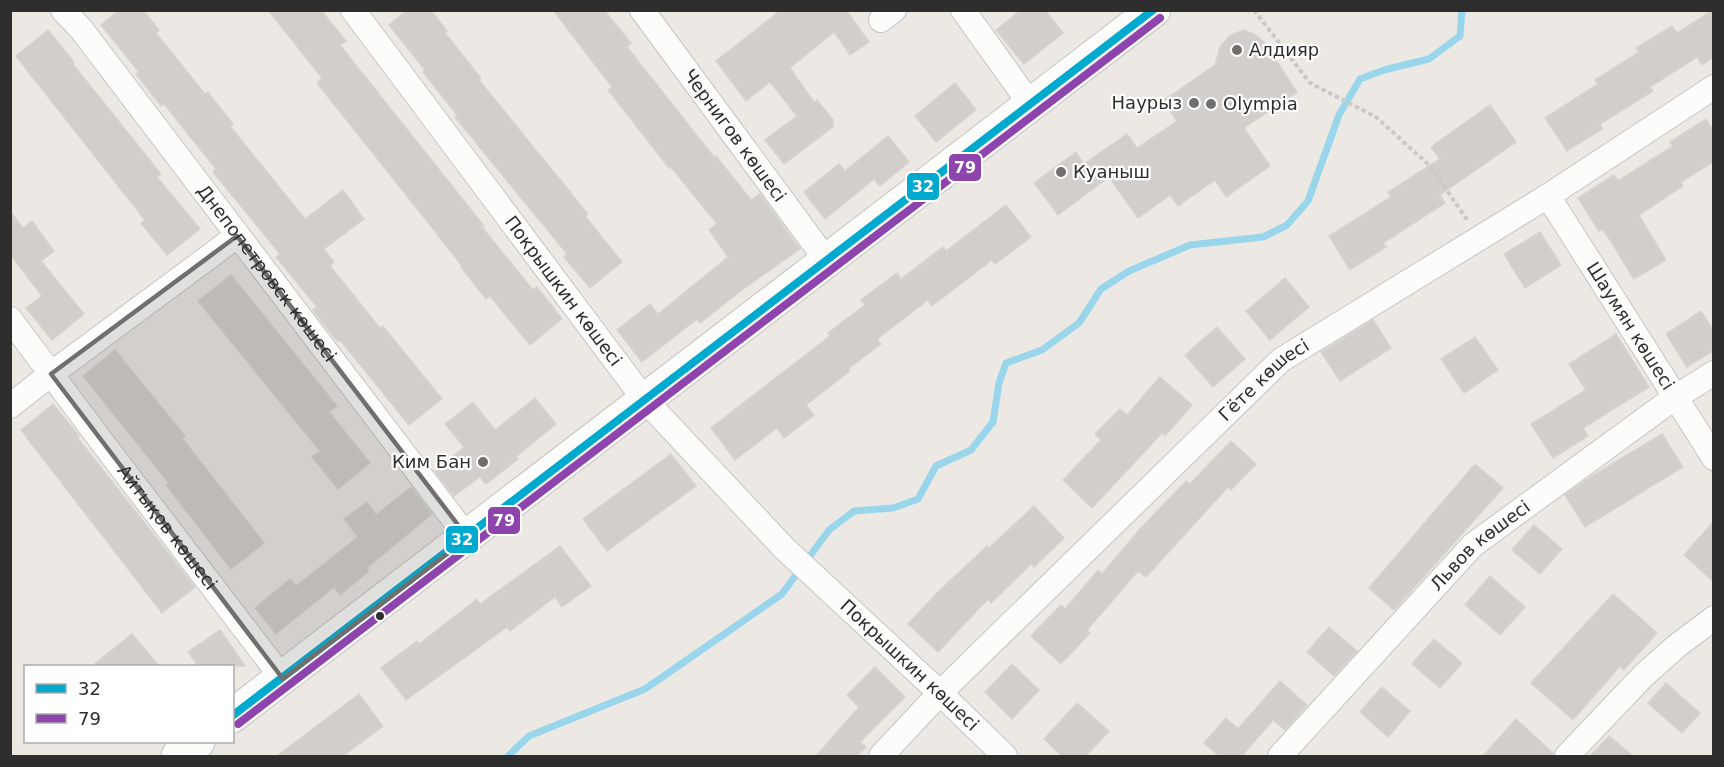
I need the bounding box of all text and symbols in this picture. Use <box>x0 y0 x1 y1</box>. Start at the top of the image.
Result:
place label: Алдияр <box>1249 39 1319 60</box>
marker: Алдияр <box>1230 43 1244 57</box>
street label: Чернигов көшесі <box>679 65 791 206</box>
place label: Наурыз <box>1112 92 1182 113</box>
place label: Olympia <box>1223 93 1298 114</box>
marker: Наурыз <box>1187 96 1201 110</box>
marker: Olympia <box>1204 97 1218 111</box>
line badge: 79 <box>948 153 982 182</box>
text: 79 <box>954 158 976 177</box>
place label: Куаныш <box>1073 161 1150 182</box>
marker: Куаныш <box>1054 165 1068 179</box>
line badge: 32 <box>906 172 940 201</box>
text: 32 <box>912 177 934 196</box>
street label: Днепопетровск көшесі <box>193 180 341 366</box>
street label: Покрышкин көшесі <box>501 212 627 370</box>
street label: Шаумян көшесі <box>1583 258 1679 394</box>
street label: Гёте көшесі <box>1214 334 1313 425</box>
place label: Ким Бан <box>392 451 471 472</box>
marker: Ким Бан <box>476 455 490 469</box>
street label: Айтықов көшесі <box>113 461 222 594</box>
street label: Львов көшесі <box>1426 496 1534 595</box>
line badge: 79 <box>487 506 521 535</box>
text: 79 <box>493 511 515 530</box>
line badge: 32 <box>445 525 479 554</box>
text: 32 <box>451 530 473 549</box>
street label: Покрышкин көшесі <box>836 595 983 735</box>
unlabelled marker <box>374 610 386 622</box>
legend <box>24 665 234 743</box>
text: 32 <box>78 678 101 699</box>
text: 79 <box>78 708 101 729</box>

